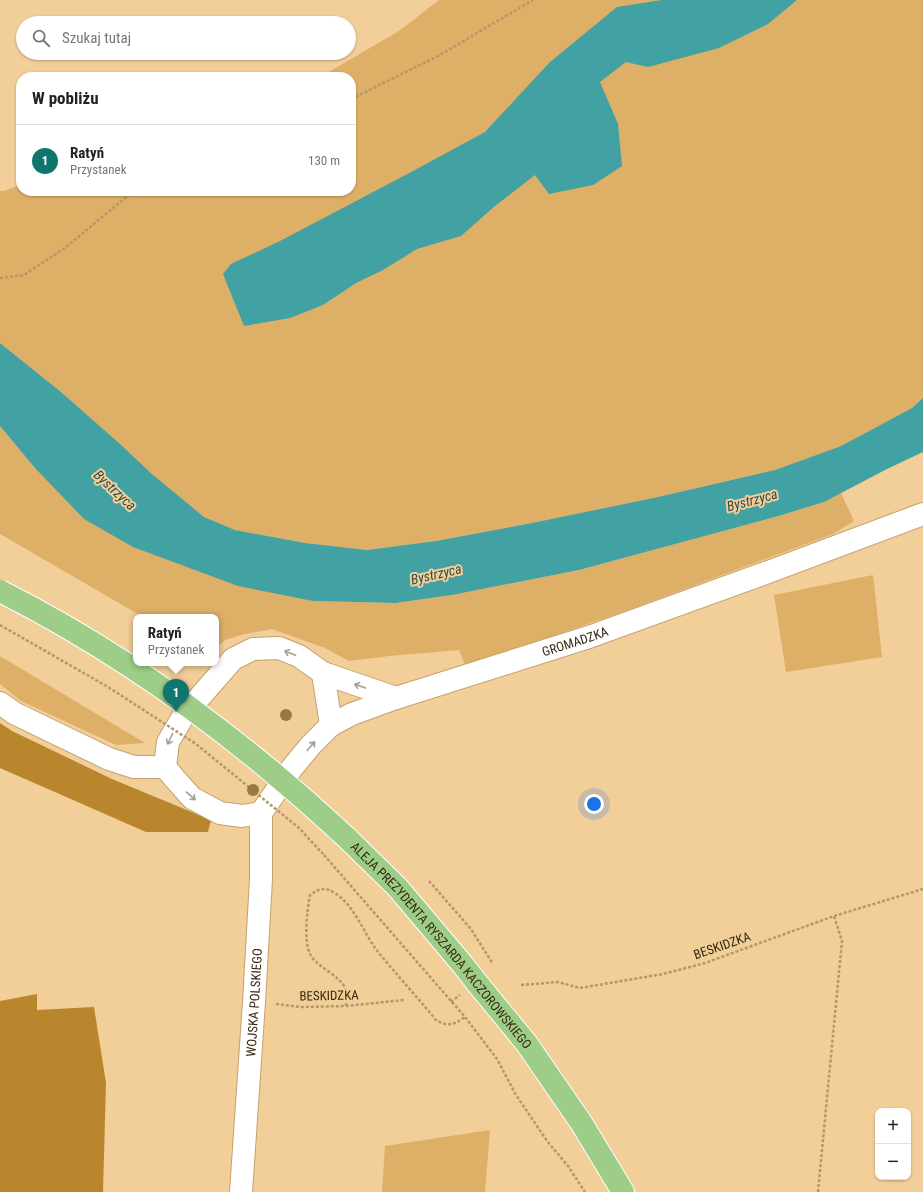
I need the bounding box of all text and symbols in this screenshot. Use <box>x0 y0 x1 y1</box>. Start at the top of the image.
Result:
search box <box>16 16 356 60</box>
icon: search <box>30 27 52 49</box>
text: Szukaj tutaj <box>62 29 131 47</box>
text: W pobliżu <box>32 88 99 108</box>
text: Ratyń <box>70 144 104 162</box>
text: 1 <box>42 153 48 168</box>
text: 130 m <box>308 153 340 168</box>
text: Przystanek <box>70 162 127 177</box>
water label: Bystrzyca <box>91 467 139 513</box>
water label: Bystrzyca <box>725 486 779 514</box>
water label: Bystrzyca <box>409 560 463 588</box>
popup <box>133 614 219 666</box>
text: Ratyń <box>148 624 182 642</box>
street label: GROMADZKA <box>540 624 611 659</box>
text: Przystanek <box>148 642 204 657</box>
one-way arrow <box>285 648 297 656</box>
pin: 1 <box>163 679 189 712</box>
one-way arrow <box>353 682 366 689</box>
one-way arrow <box>166 733 173 745</box>
one-way arrow <box>306 741 315 751</box>
one-way arrow <box>186 791 196 800</box>
your location <box>584 794 604 814</box>
street label: ALEJA PREZYDENTA RYSZARDA KACZOROWSKIEGO <box>348 839 535 1052</box>
street label: BESKIDZKA <box>692 929 753 962</box>
street label: WOJSKA POLSKIEGO <box>243 948 265 1057</box>
street label: BESKIDZKA <box>299 987 359 1004</box>
map controls <box>875 1108 911 1180</box>
button: + <box>875 1108 911 1144</box>
button: − <box>875 1144 911 1180</box>

